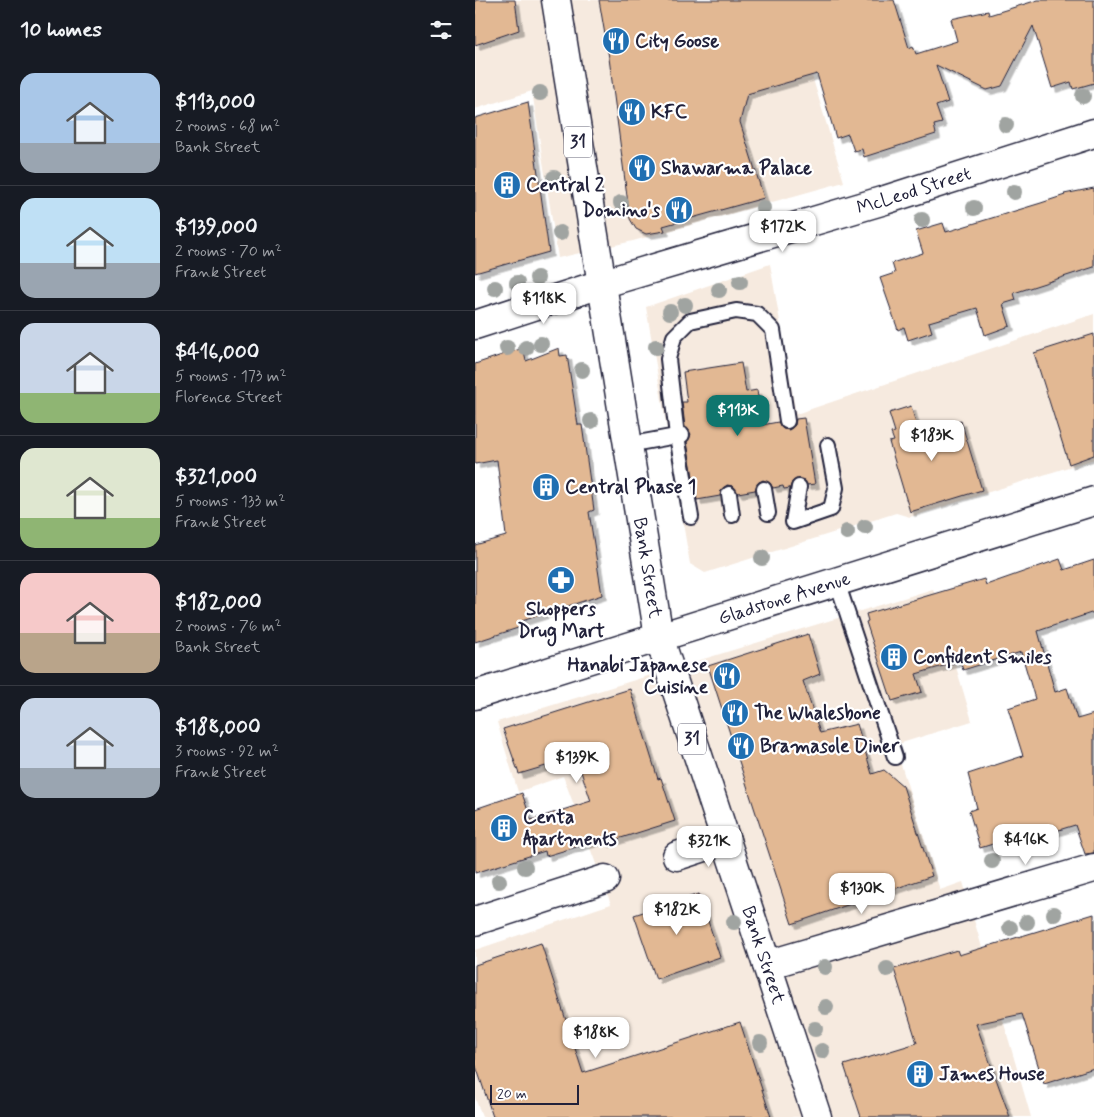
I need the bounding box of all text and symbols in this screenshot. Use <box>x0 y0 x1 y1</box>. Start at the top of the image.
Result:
text: 10 homes <box>20 16 102 44</box>
icon: filters <box>427 16 455 44</box>
restaurant icon: City Goose <box>601 26 631 56</box>
place label: City Goose <box>635 29 719 54</box>
text: $113,000 <box>175 88 255 116</box>
icon: home <box>60 93 120 153</box>
restaurant icon: KFC <box>617 97 647 127</box>
place label: KFC <box>651 100 688 125</box>
text: 2 rooms · 68 m² <box>175 116 280 137</box>
road number: 31 <box>564 126 592 158</box>
text: Bank Street <box>175 137 260 158</box>
restaurant icon: Shawarma Palace <box>627 153 657 183</box>
place label: Shawarma Palace <box>661 156 812 181</box>
street label: McLeod Street <box>854 161 974 220</box>
building icon: Central 2 <box>492 170 522 200</box>
place label: Central 2 <box>526 173 605 198</box>
restaurant icon: Domino's <box>664 195 694 225</box>
place label: Domino's <box>582 198 661 223</box>
pin: $172K <box>748 210 818 253</box>
text: $139,000 <box>175 213 258 241</box>
text: $172K <box>760 216 806 237</box>
icon: home <box>60 218 120 278</box>
text: 2 rooms · 70 m² <box>175 241 282 262</box>
text: Frank Street <box>175 262 266 283</box>
pin: $118K <box>509 282 579 325</box>
text: $118K <box>522 288 566 309</box>
text: $416,000 <box>175 338 259 366</box>
icon: home <box>60 343 120 403</box>
text: 5 rooms · 173 m² <box>175 366 287 387</box>
text: Florence Street <box>175 387 283 408</box>
pin: $113K <box>703 394 773 437</box>
text: $113K <box>717 400 759 421</box>
pin: $183K <box>897 420 967 462</box>
text: $183K <box>910 425 954 446</box>
text: $321,000 <box>175 463 257 491</box>
icon: home <box>60 468 120 528</box>
building icon: Central Phase 1 <box>531 472 561 502</box>
place label: Central Phase 1 <box>565 475 696 500</box>
text: 5 rooms · 133 m² <box>175 491 285 512</box>
text: Frank Street <box>175 512 266 533</box>
street label: Bank Street <box>627 516 668 620</box>
pharmacy icon: Shoppers Drug Mart <box>546 565 576 595</box>
street label: Gladstone Avenue <box>715 566 853 631</box>
text: $182,000 <box>175 588 262 616</box>
icon: home <box>60 593 120 653</box>
place label: Shoppers Drug Mart <box>517 597 605 647</box>
text: 2 rooms · 76 m² <box>175 616 282 637</box>
text: Bank Street <box>175 637 260 658</box>
building icon: Confident Smiles <box>879 642 909 672</box>
place label: Confident Smiles <box>913 645 1052 670</box>
place label: Hanabi Japanese Cuisine <box>568 653 709 700</box>
restaurant icon: Hanabi Japanese Cuisine <box>712 661 742 691</box>
restaurant icon: The Whalesbone <box>720 698 750 728</box>
place label: The Whalesbone <box>754 701 881 726</box>
text: $188,000 <box>175 713 261 741</box>
icon: home <box>60 718 120 778</box>
road number: 31 <box>678 724 706 754</box>
restaurant icon: Bramasole Diner <box>726 731 756 761</box>
place label: Bramasole Diner <box>760 734 900 759</box>
text: 3 rooms · 92 m² <box>175 741 279 762</box>
pin: $139K <box>542 742 612 784</box>
text: $139K <box>555 747 599 768</box>
text: Frank Street <box>175 762 266 783</box>
place label: Centa Apartments <box>523 805 617 854</box>
building icon: Centa Apartments <box>489 813 519 843</box>
pin: $416K <box>991 824 1061 866</box>
pin: $321K <box>674 826 744 868</box>
text: $416K <box>1004 829 1048 850</box>
text: $321K <box>688 831 730 852</box>
pin: $130K <box>827 872 897 915</box>
text: $130K <box>840 878 884 899</box>
pin: $182K <box>642 894 712 936</box>
text: $182K <box>654 899 700 920</box>
street label: Bank Street <box>736 903 791 1007</box>
pin: $188K <box>561 1016 631 1059</box>
text: $188K <box>573 1022 619 1043</box>
building icon: James House <box>905 1059 935 1089</box>
place label: James House <box>939 1062 1045 1087</box>
scale bar <box>490 1082 579 1105</box>
text: 20 m <box>497 1085 527 1103</box>

